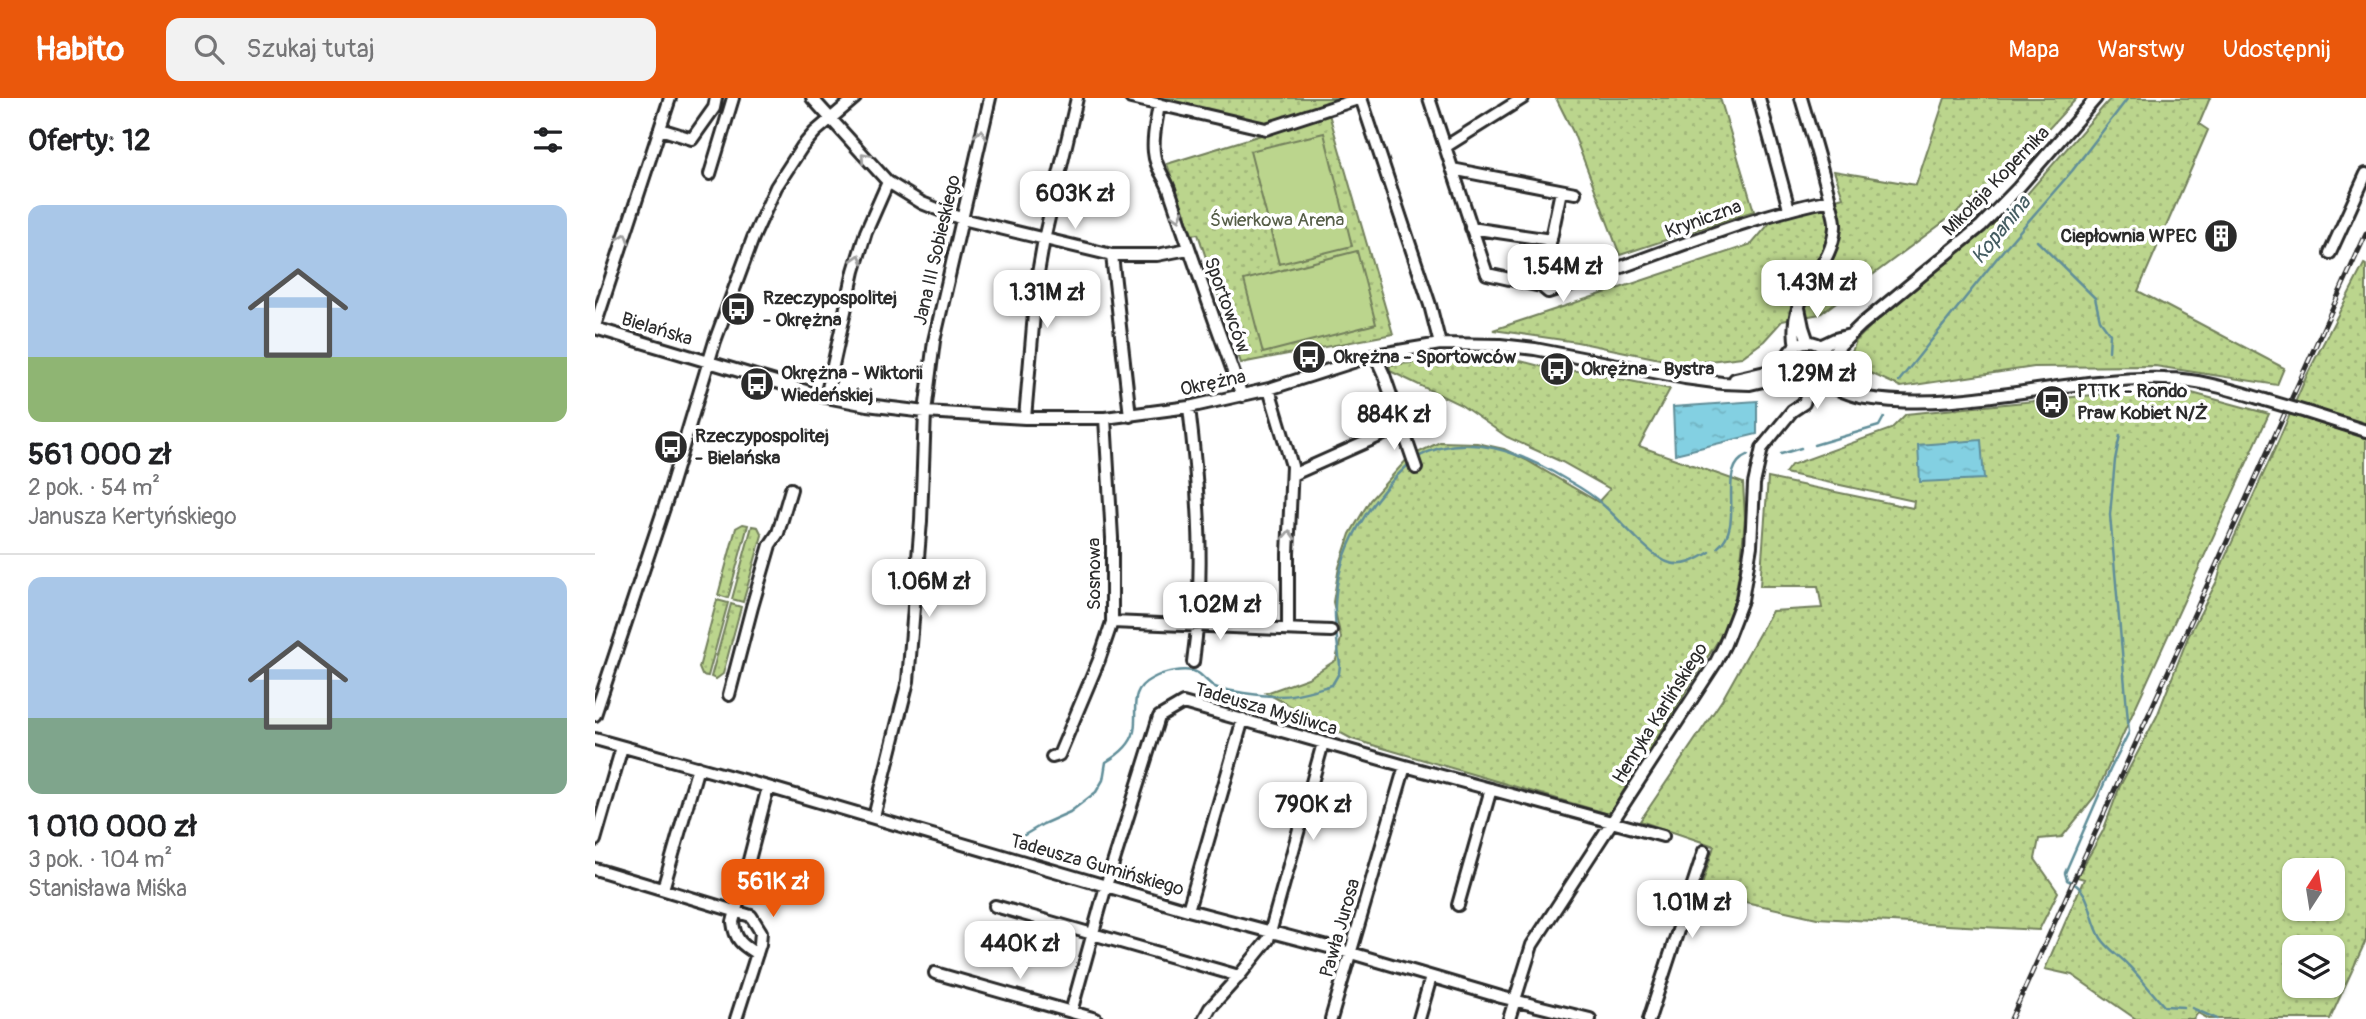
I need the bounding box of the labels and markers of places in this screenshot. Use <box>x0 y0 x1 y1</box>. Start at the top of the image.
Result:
pin: 603K zł <box>1010 172 1140 231</box>
building icon: Ciepłownia WPEC <box>2202 217 2240 255</box>
place label: Ciepłownia WPEC <box>2061 224 2197 248</box>
pin: 1.54M zł <box>1491 244 1635 304</box>
pin: 1.43M zł <box>1745 260 1889 320</box>
pin: 1.31M zł <box>975 271 1119 330</box>
place label: Rzeczypospolitej - Okrężna <box>763 286 897 332</box>
bus stop icon: Rzeczypospolitej - Okrężna <box>719 290 757 328</box>
bus stop icon: Okrężna - Sportowców <box>1290 338 1328 376</box>
place label: Okrężna - Sportowców <box>1333 345 1516 369</box>
bus stop icon: Okrężna - Bystra <box>1538 350 1576 388</box>
pin: 1.29M zł <box>1745 352 1889 411</box>
place label: Okrężna - Bystra <box>1581 357 1715 381</box>
place label: Okrężna - Wiktorii Wiedeńskiej <box>781 361 923 407</box>
bus stop icon: Okrężna - Wiktorii Wiedeńskiej <box>738 365 776 403</box>
place label: PTTK - Rondo Praw Kobiet N/Ż <box>2077 379 2208 425</box>
bus stop icon: PTTK - Rondo Praw Kobiet N/Ż <box>2033 383 2071 421</box>
pin: 884K zł <box>1329 392 1459 452</box>
place label: Rzeczypospolitej - Bielańska <box>695 424 829 470</box>
bus stop icon: Rzeczypospolitej - Bielańska <box>652 428 690 466</box>
pin: 1.06M zł <box>857 560 1001 619</box>
pin: 1.02M zł <box>1148 582 1292 642</box>
pin: 790K zł <box>1248 782 1378 842</box>
pin: 561K zł <box>708 860 838 919</box>
pin: 1.01M zł <box>1620 880 1764 940</box>
pin: 440K zł <box>955 922 1085 981</box>

